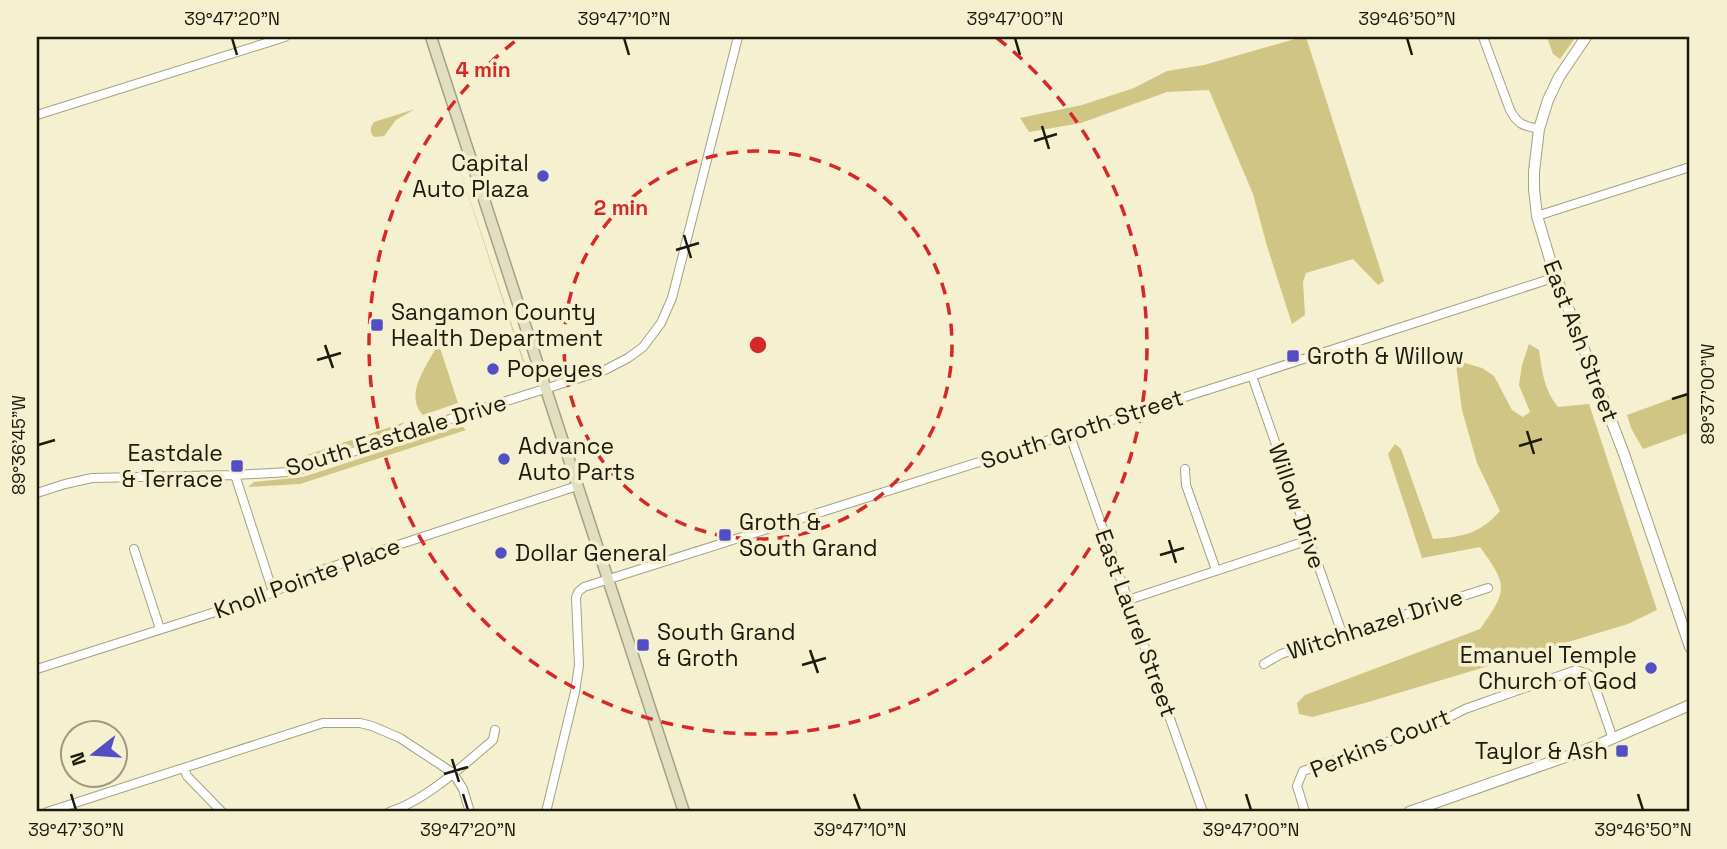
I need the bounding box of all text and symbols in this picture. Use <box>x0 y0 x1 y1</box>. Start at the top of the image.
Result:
text: 39°47'20"N <box>184 7 280 30</box>
text: 39°47'10"N <box>578 7 670 30</box>
text: 39°47'00"N <box>967 7 1063 30</box>
text: 39°46'50"N <box>1358 7 1456 30</box>
text: 4 min <box>455 56 511 83</box>
place label: Capital Auto Plaza <box>412 148 529 204</box>
marker: Capital Auto Plaza <box>535 168 551 184</box>
text: 2 min <box>594 194 648 221</box>
street label: East Ash Street <box>1536 256 1626 426</box>
place label: Sangamon County Health Department <box>391 297 603 353</box>
marker: Sangamon County Health Department <box>369 317 385 333</box>
centre of rings <box>746 333 770 357</box>
place label: Groth & Willow <box>1307 341 1464 371</box>
text: 89°37'00"W <box>1696 343 1719 445</box>
marker: Groth & Willow <box>1285 348 1301 364</box>
place label: Popeyes <box>507 354 603 384</box>
marker: Popeyes <box>485 361 501 377</box>
street label: South Groth Street <box>977 382 1187 476</box>
street label: South Eastdale Drive <box>282 387 510 483</box>
text: 89°36'45"W <box>7 395 30 495</box>
place label: Advance Auto Parts <box>518 431 635 487</box>
place label: Eastdale & Terrace <box>122 438 223 494</box>
street label: Willow Drive <box>1262 439 1332 573</box>
marker: Advance Auto Parts <box>496 451 512 467</box>
marker: Eastdale & Terrace <box>229 458 245 474</box>
place label: Groth & South Grand <box>739 507 878 563</box>
street label: East Laurel Street <box>1088 525 1184 721</box>
marker: Groth & South Grand <box>717 527 733 543</box>
street label: Knoll Pointe Place <box>210 530 404 626</box>
place label: Dollar General <box>515 538 667 568</box>
marker: Dollar General <box>493 545 509 561</box>
street label: Witchhazel Drive <box>1283 581 1467 667</box>
place label: South Grand & Groth <box>657 617 796 673</box>
marker: South Grand & Groth <box>635 637 651 653</box>
place label: Emanuel Temple Church of God <box>1460 640 1637 696</box>
marker: Emanuel Temple Church of God <box>1643 660 1659 676</box>
street label: Perkins Court <box>1306 701 1454 785</box>
north arrow <box>60 720 130 790</box>
place label: Taylor & Ash <box>1475 736 1608 766</box>
marker: Taylor & Ash <box>1614 743 1630 759</box>
text: N <box>64 749 92 769</box>
text: 39°47'30"N <box>28 818 124 841</box>
text: 39°47'20"N <box>420 818 516 841</box>
text: 39°47'10"N <box>814 818 906 841</box>
text: 39°47'00"N <box>1203 818 1299 841</box>
text: 39°46'50"N <box>1594 818 1692 841</box>

